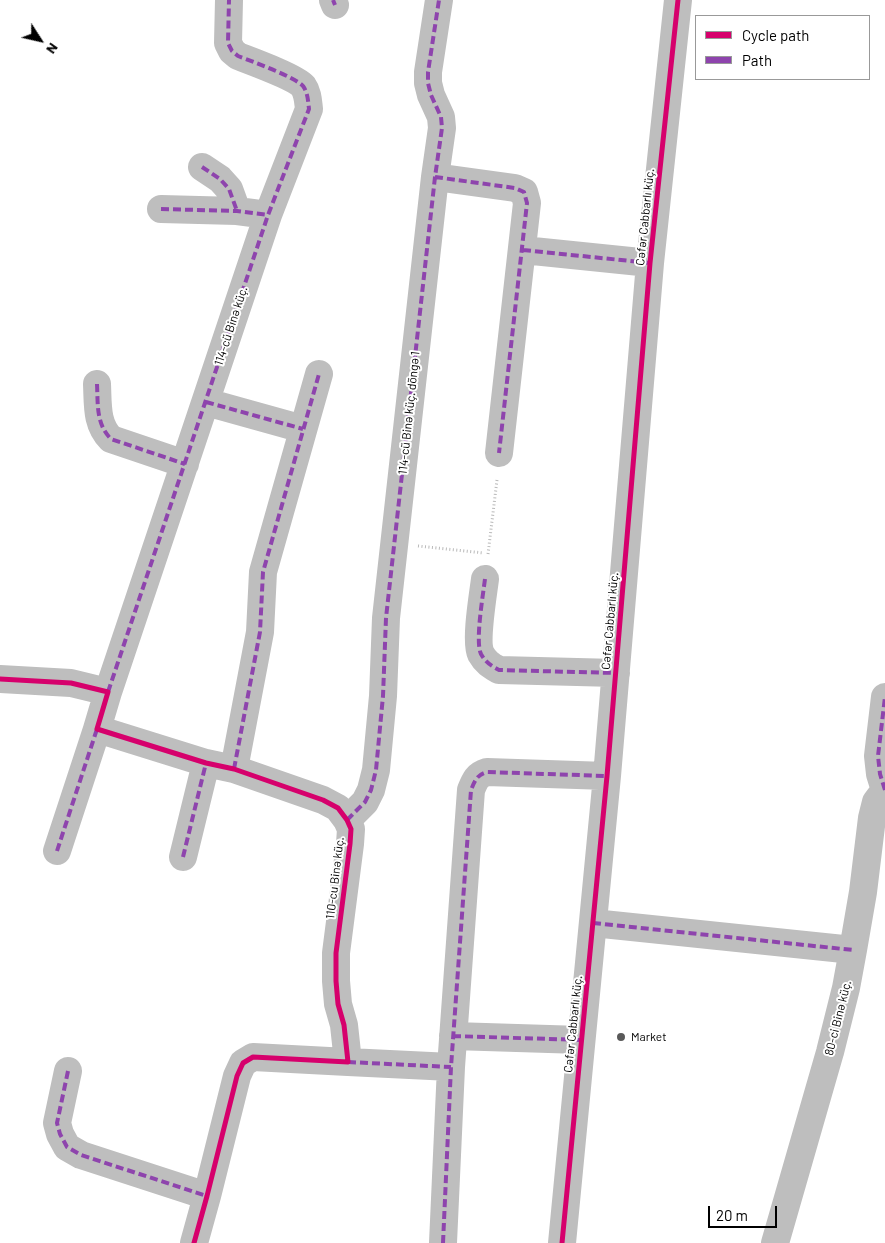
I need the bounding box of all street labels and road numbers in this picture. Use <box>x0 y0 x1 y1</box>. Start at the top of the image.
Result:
street label: Cəfər Cabbarlı küç. <box>633 168 657 266</box>
street label: 114-cü Binə küç. <box>211 285 251 367</box>
street label: 114-cü Binə küç. döngə 1 <box>395 351 423 475</box>
street label: Cəfər Cabbarlı küç. <box>599 572 621 670</box>
street label: 110-cu Binə küç. <box>323 836 347 920</box>
street label: Cəfər Cabbarlı küç. <box>561 975 585 1073</box>
street label: 80-ci Binə küç. <box>822 979 854 1057</box>

